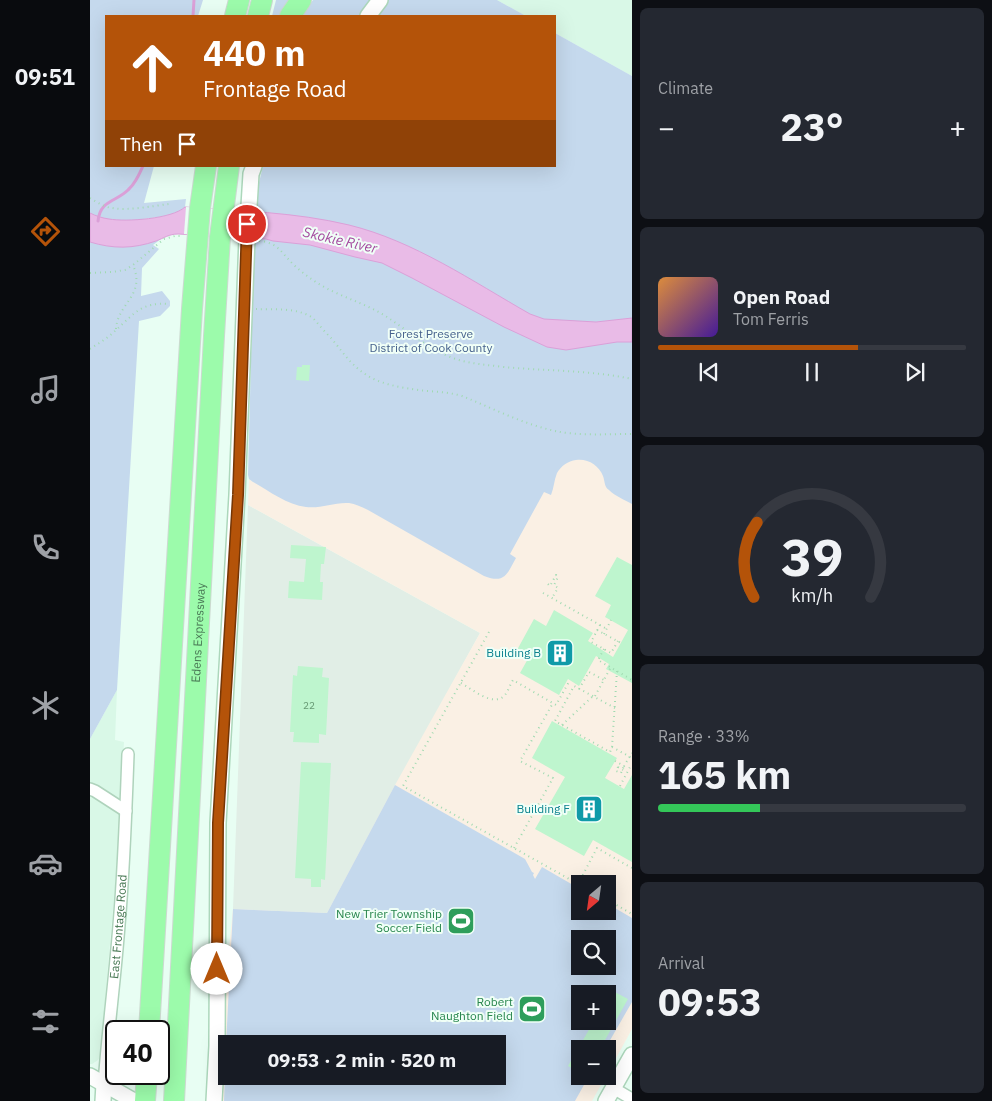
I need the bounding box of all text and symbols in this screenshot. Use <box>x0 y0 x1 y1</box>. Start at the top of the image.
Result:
text: 440 m <box>203 30 306 76</box>
icon: ahead <box>120 35 185 100</box>
text: 09:51 <box>15 62 75 91</box>
text: Frontage Road <box>203 74 346 103</box>
text: Climate <box>658 78 713 98</box>
text: 23° <box>780 102 844 151</box>
text: − <box>658 109 675 146</box>
text: + <box>949 109 966 146</box>
icon: arrive <box>173 130 201 158</box>
text: Then <box>120 132 163 156</box>
pin <box>226 203 268 245</box>
icon: arrive <box>233 210 261 238</box>
icon: directions <box>28 214 63 249</box>
water label: Skokie River <box>301 223 380 257</box>
text: Open Road <box>733 285 830 309</box>
text: Tom Ferris <box>733 309 809 329</box>
park label: Forest Preserve District of Cook County <box>370 326 492 355</box>
icon: previous <box>695 358 723 386</box>
icon: pause <box>798 358 826 386</box>
icon: next <box>901 358 929 386</box>
icon: music <box>28 372 63 407</box>
text: 39 <box>781 523 843 590</box>
icon: phone <box>28 530 63 565</box>
street label: Edens Expressway <box>188 582 208 683</box>
text: km/h <box>791 584 833 607</box>
building icon: Building B <box>545 638 575 668</box>
place label: Building B <box>486 645 541 660</box>
icon: climate <box>28 688 63 723</box>
house number: 22 <box>303 699 315 712</box>
text: Range · 33% <box>658 726 750 746</box>
text: 165 km <box>658 750 791 799</box>
building icon: Building F <box>574 794 604 824</box>
place label: Building F <box>516 801 570 816</box>
icon: car <box>28 846 63 881</box>
street label: East Frontage Road <box>106 874 130 980</box>
north arrow <box>571 875 616 920</box>
map controls <box>571 875 616 1085</box>
place label: New Trier Township Soccer Field <box>336 906 442 935</box>
sports icon: New Trier Township Soccer Field <box>446 906 476 936</box>
button: search <box>571 930 616 975</box>
position arrow <box>190 942 242 994</box>
text: Arrival <box>658 953 705 973</box>
text: 09:53 <box>658 977 762 1026</box>
button: + <box>571 985 616 1030</box>
place label: Robert Naughton Field <box>431 994 513 1023</box>
sports icon: Robert Naughton Field <box>517 994 547 1024</box>
icon: filters <box>28 1004 63 1039</box>
speed limit sign: 40 <box>105 1020 170 1085</box>
button: − <box>571 1040 616 1085</box>
text: 09:53 · 2 min · 520 m <box>268 1048 456 1072</box>

